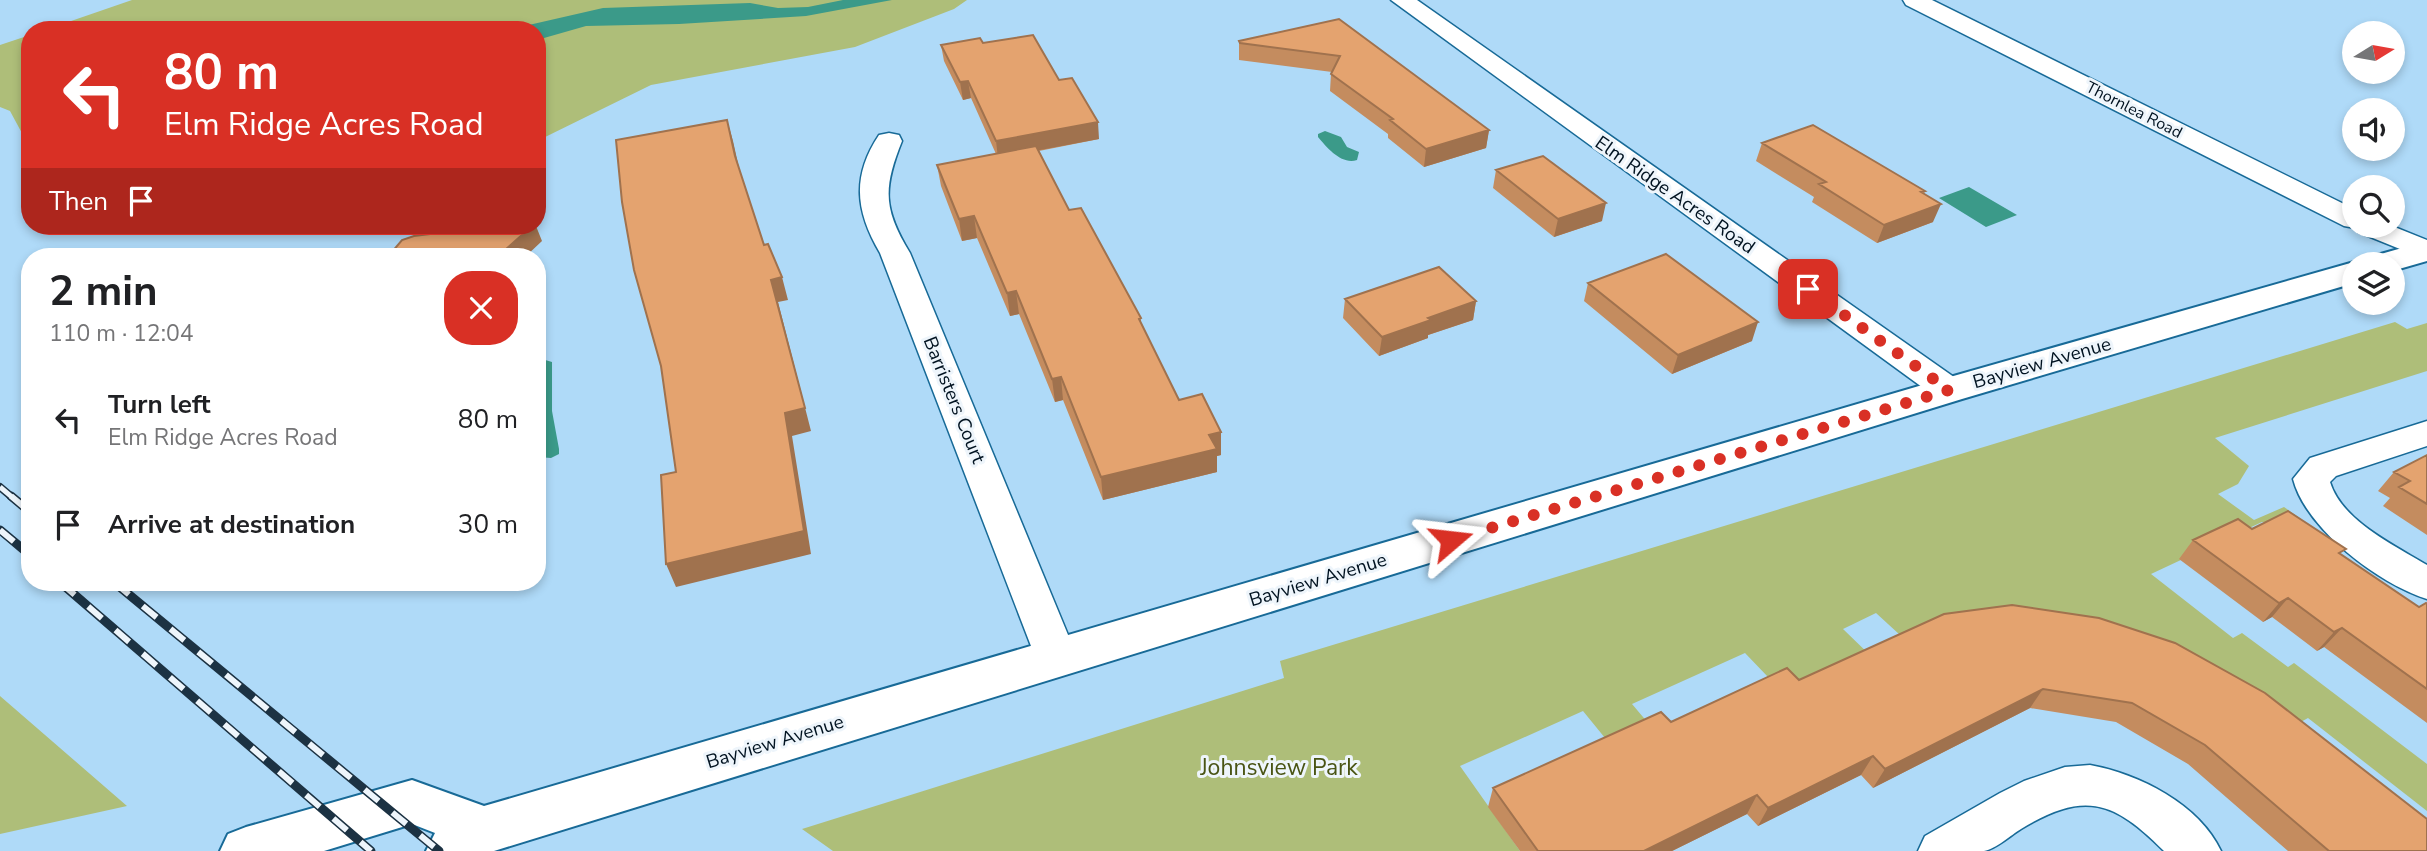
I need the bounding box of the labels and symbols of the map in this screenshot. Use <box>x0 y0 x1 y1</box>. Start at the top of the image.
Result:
north arrow <box>2342 21 2404 84</box>
street label: Thornlea Road <box>2082 76 2186 144</box>
street label: Elm Ridge Acres Road <box>1590 130 1760 260</box>
pin <box>1778 259 1838 319</box>
street label: Bayview Avenue <box>1970 331 2114 395</box>
street label: Barristers Court <box>917 333 991 468</box>
position arrow <box>1414 503 1488 577</box>
street label: Bayview Avenue <box>1246 547 1390 613</box>
street label: Bayview Avenue <box>703 709 847 775</box>
park label: Johnsview Park <box>1199 752 1358 783</box>

